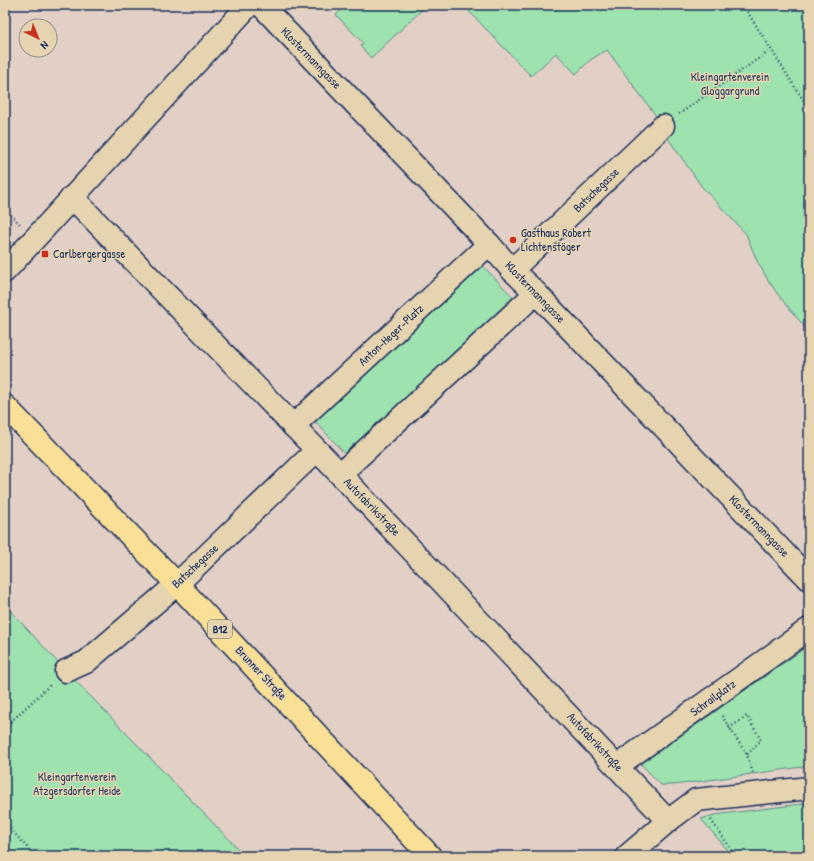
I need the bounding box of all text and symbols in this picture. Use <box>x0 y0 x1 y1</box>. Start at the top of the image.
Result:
north arrow <box>18 18 58 58</box>
street label: Klostermanngasse <box>277 23 345 93</box>
text: N <box>38 38 52 53</box>
park label: Kleingartenverein Gloggargrund <box>691 68 769 99</box>
street label: Batschegasse <box>569 163 623 216</box>
place label: Gasthaus Robert Lichtenstöger <box>521 224 592 255</box>
marker: Gasthaus Robert Lichtenstöger <box>508 235 518 245</box>
place label: Carlbergergasse <box>53 245 125 262</box>
marker: Carlbergergasse <box>40 249 50 259</box>
street label: Klostermanngasse <box>501 257 569 327</box>
street label: Anton-Heger-Platz <box>354 300 427 369</box>
street label: Autofabrikstraße <box>340 474 405 540</box>
street label: Klostermanngasse <box>725 491 793 561</box>
street label: Batschegasse <box>168 539 222 592</box>
road number: B12 <box>208 620 232 638</box>
street label: Brunner Straße <box>232 642 291 704</box>
street label: Schrailplatz <box>686 675 739 720</box>
street label: Autofabrikstraße <box>564 708 627 775</box>
park label: Kleingartenverein Atzgersdorfer Heide <box>33 768 121 799</box>

